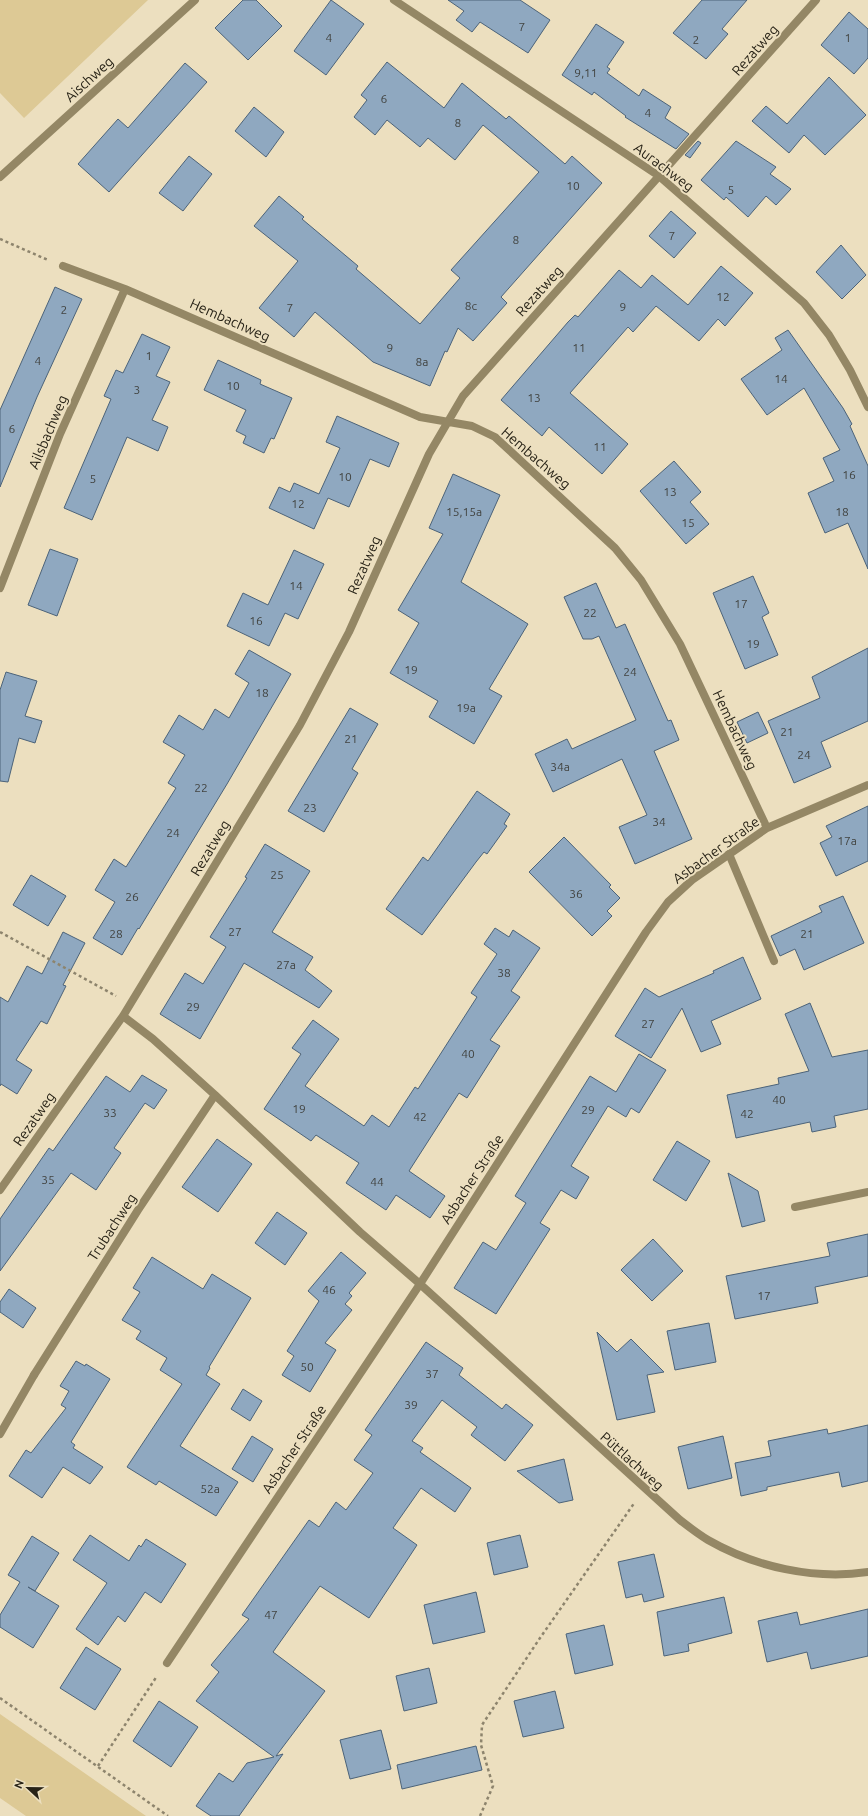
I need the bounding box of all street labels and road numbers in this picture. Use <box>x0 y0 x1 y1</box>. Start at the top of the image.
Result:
street label: Rezatweg <box>729 21 781 79</box>
street label: Aischweg <box>61 53 117 105</box>
street label: Aurachweg <box>631 139 697 195</box>
street label: Rezatweg <box>512 263 566 319</box>
street label: Hembachweg <box>187 295 273 345</box>
street label: Ailsbachweg <box>25 393 71 471</box>
street label: Hembachweg <box>498 424 574 492</box>
street label: Rezatweg <box>344 533 384 597</box>
street label: Hembachweg <box>710 688 760 772</box>
street label: Asbacher Straße <box>670 813 762 887</box>
street label: Rezatweg <box>187 817 233 879</box>
street label: Rezatweg <box>10 1089 58 1149</box>
street label: Asbacher Straße <box>437 1131 507 1227</box>
street label: Trubachweg <box>84 1190 140 1264</box>
street label: Asbacher Straße <box>259 1402 329 1496</box>
street label: Püttlachweg <box>597 1428 667 1494</box>

